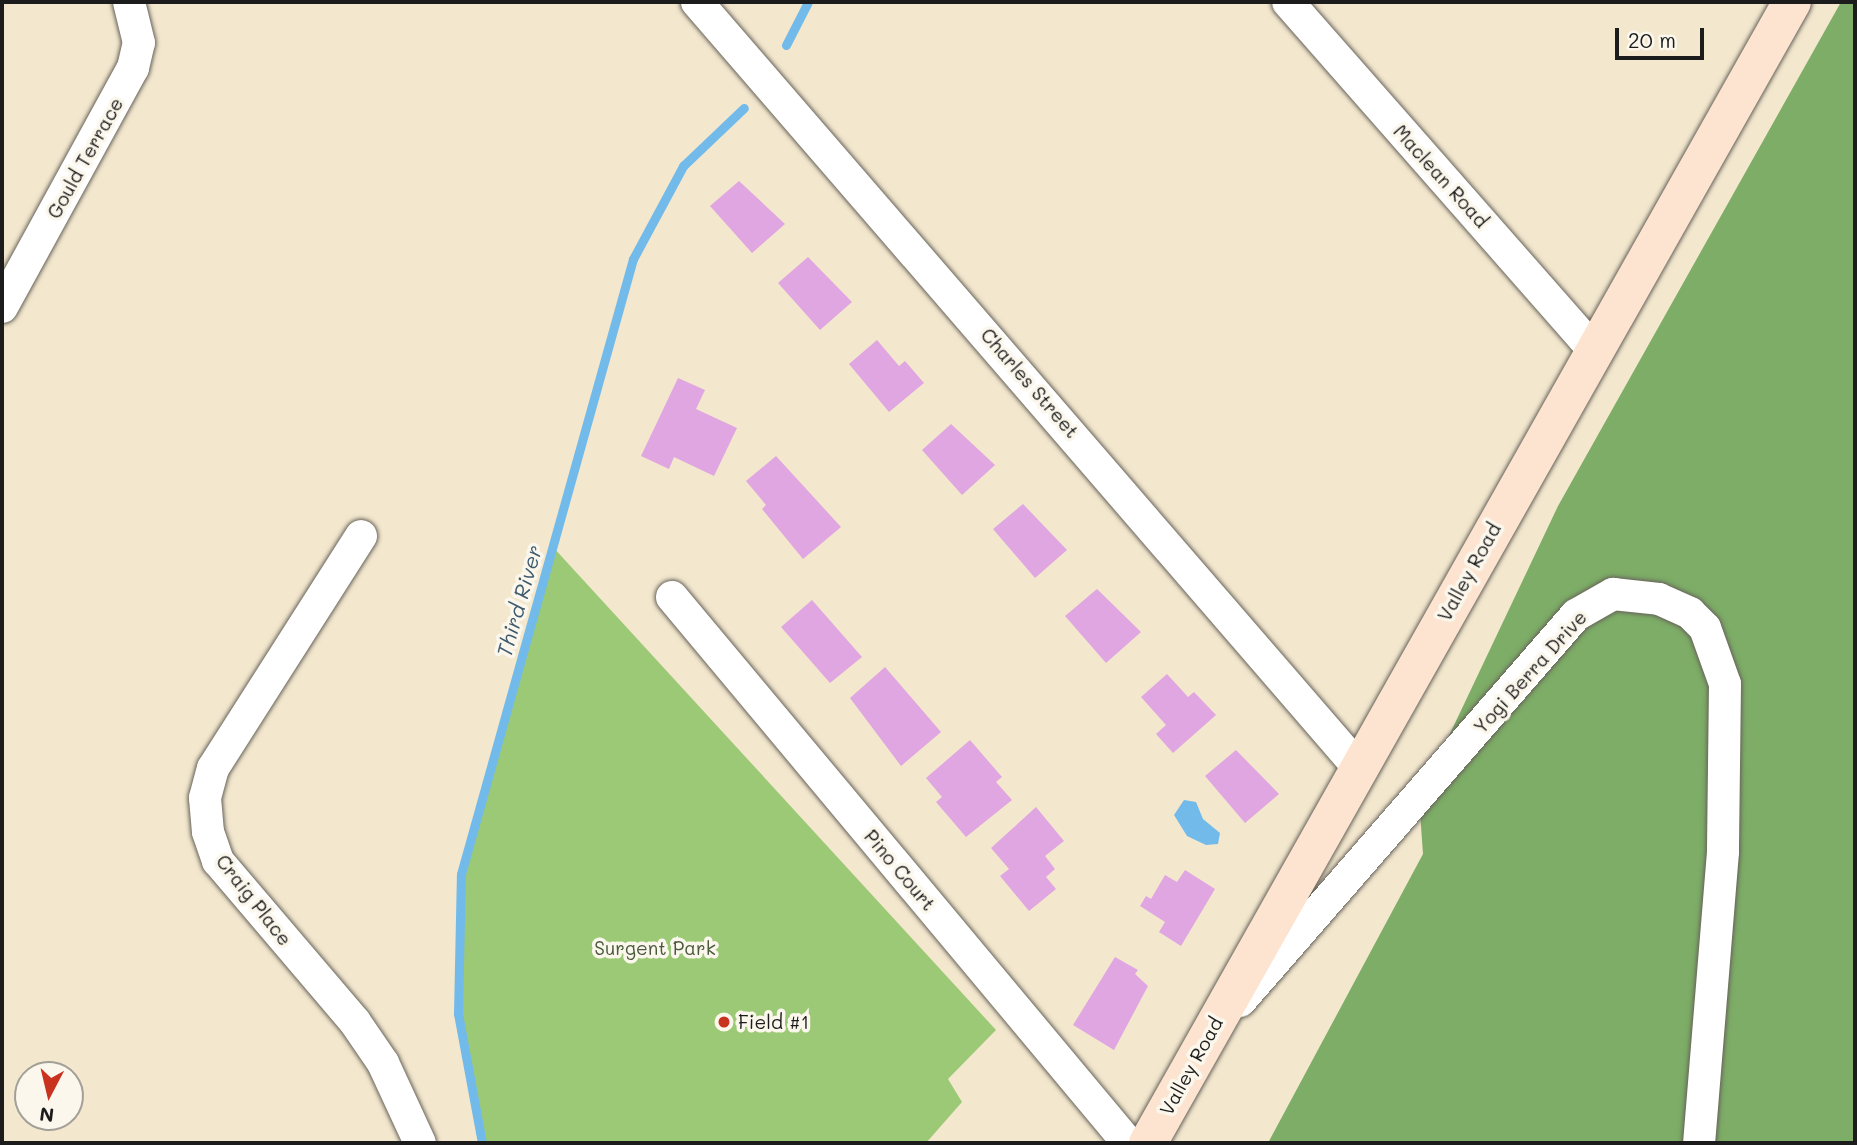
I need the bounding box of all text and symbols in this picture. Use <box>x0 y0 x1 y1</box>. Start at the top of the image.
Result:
scale bar <box>1619 14 1708 58</box>
text: 20 m <box>1628 26 1676 53</box>
street label: Gould Terrace <box>42 94 128 222</box>
street label: Maclean Road <box>1389 120 1493 232</box>
street label: Charles Street <box>976 323 1084 443</box>
street label: Valley Road <box>1433 519 1505 625</box>
water label: Third River <box>491 542 547 660</box>
street label: Yogi Berra Drive <box>1469 606 1591 738</box>
street label: Pino Court <box>860 825 940 915</box>
street label: Craig Place <box>211 850 297 950</box>
park label: Surgent Park <box>594 937 716 959</box>
place label: Field #1 <box>738 1011 809 1033</box>
street label: Valley Road <box>1155 1013 1227 1119</box>
marker: Field #1 <box>716 1014 732 1030</box>
north arrow <box>14 1061 84 1131</box>
text: N <box>38 1102 55 1129</box>

